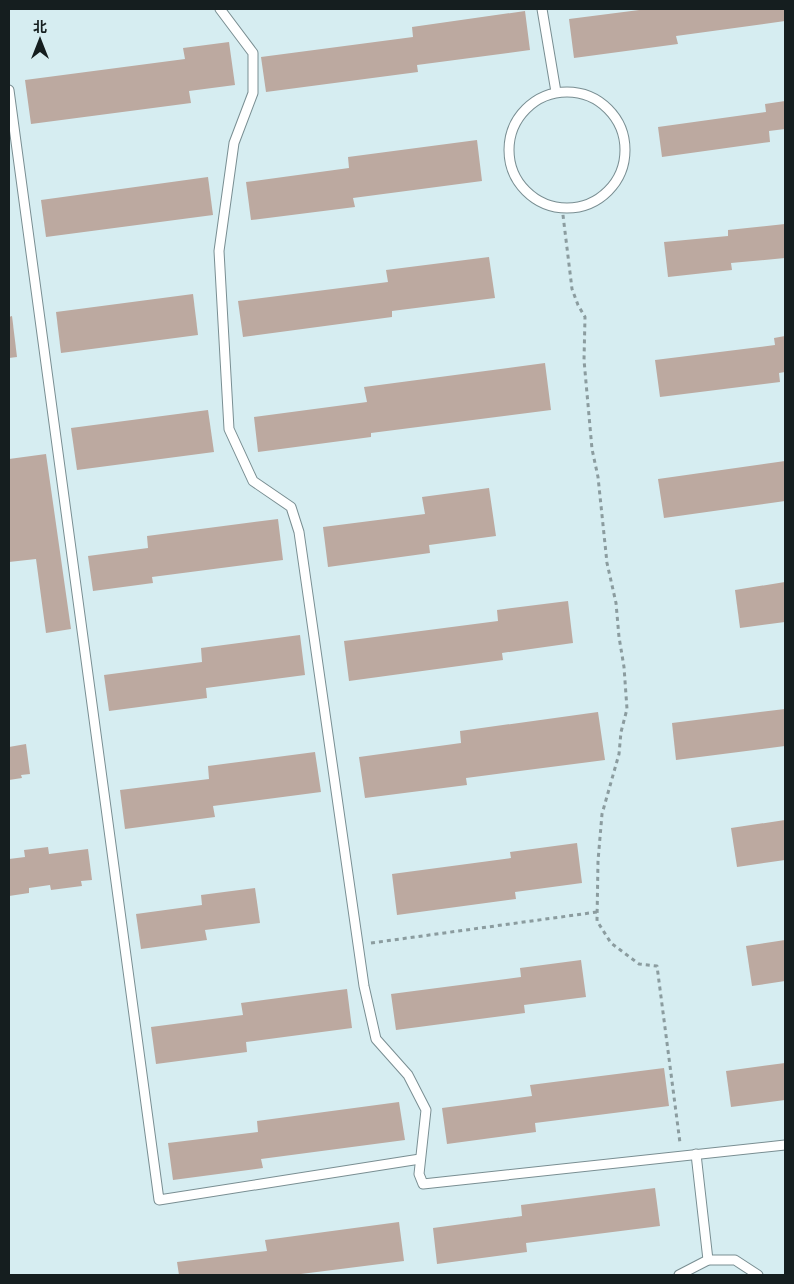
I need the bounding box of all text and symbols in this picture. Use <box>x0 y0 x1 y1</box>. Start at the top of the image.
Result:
north arrow <box>15 15 65 65</box>
text: 北 <box>33 16 47 37</box>

